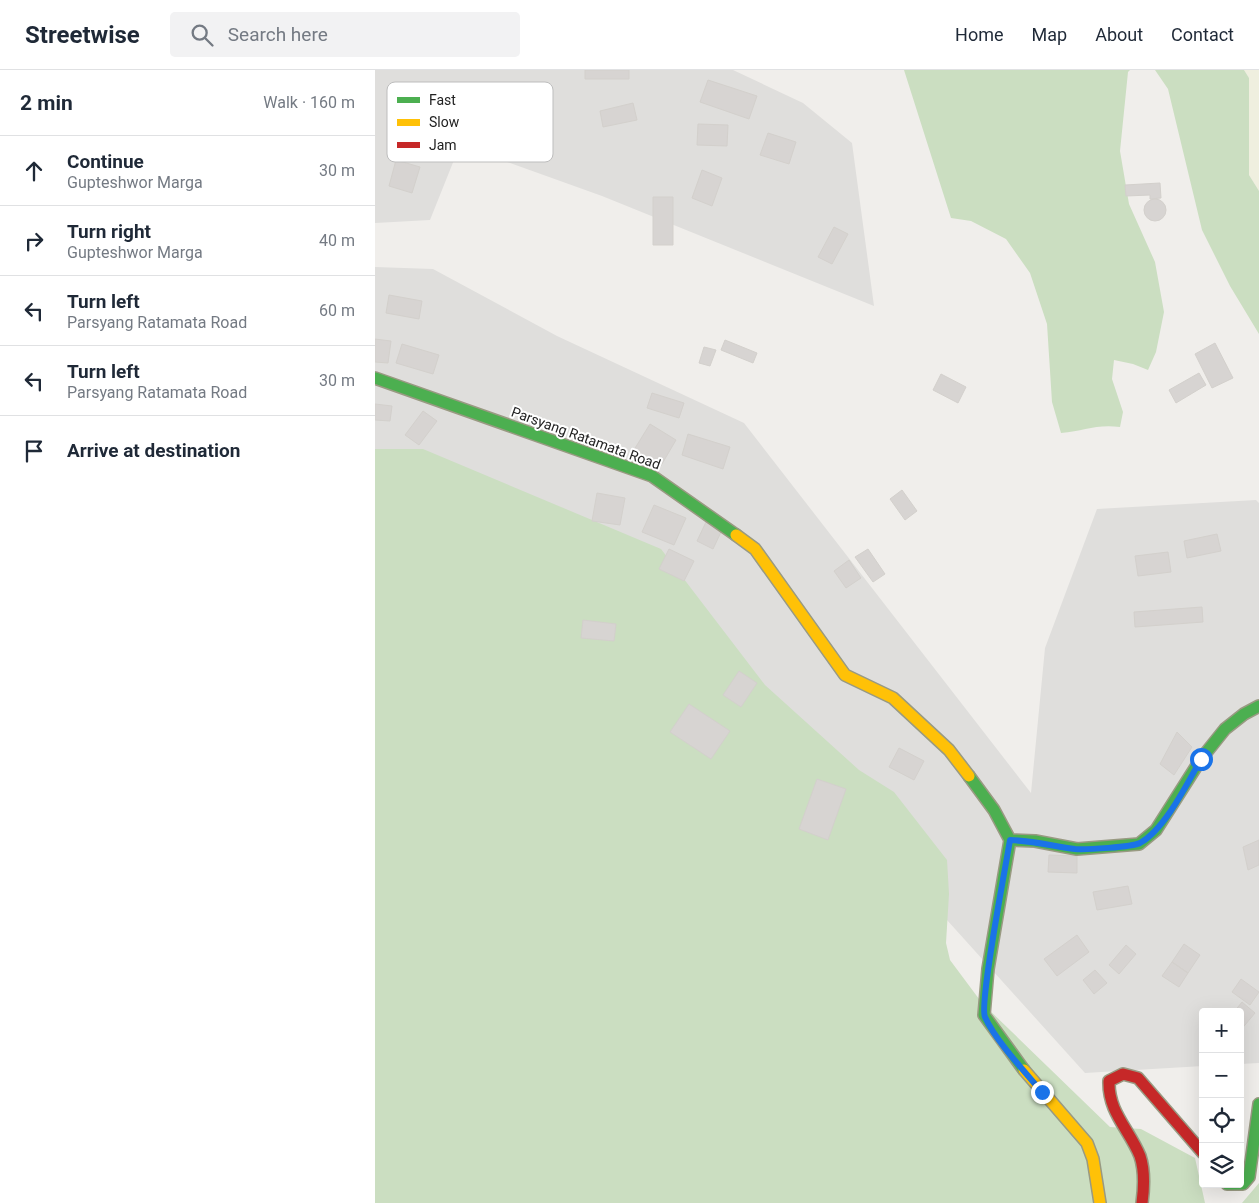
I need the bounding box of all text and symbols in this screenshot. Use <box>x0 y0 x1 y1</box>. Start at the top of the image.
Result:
search box <box>170 12 520 57</box>
text: Streetwise <box>25 21 140 49</box>
icon: search <box>188 21 216 49</box>
text: Search here <box>228 23 328 46</box>
text: Home <box>955 24 1004 45</box>
text: Map <box>1032 24 1067 45</box>
text: About <box>1095 24 1143 45</box>
text: Contact <box>1171 24 1234 45</box>
legend <box>387 82 553 162</box>
text: 2 min <box>20 91 73 115</box>
text: Fast <box>429 92 456 108</box>
text: Walk · 160 m <box>263 93 355 112</box>
text: Slow <box>429 114 460 130</box>
text: Jam <box>429 137 457 153</box>
text: Continue <box>67 150 144 173</box>
icon: ahead <box>20 157 48 185</box>
text: 30 m <box>319 161 355 180</box>
text: Gupteshwor Marga <box>67 173 203 192</box>
text: Turn right <box>67 220 151 243</box>
icon: right <box>20 227 48 255</box>
text: 40 m <box>319 231 355 250</box>
text: Gupteshwor Marga <box>67 243 203 262</box>
text: Turn left <box>67 290 140 313</box>
icon: left <box>20 297 48 325</box>
text: 60 m <box>319 301 355 320</box>
text: Parsyang Ratamata Road <box>67 313 247 332</box>
text: Turn left <box>67 360 140 383</box>
icon: left <box>20 367 48 395</box>
text: 30 m <box>319 371 355 390</box>
text: Parsyang Ratamata Road <box>67 383 247 402</box>
street label: Parsyang Ratamata Road <box>509 404 663 472</box>
icon: arrive <box>20 437 48 465</box>
text: Arrive at destination <box>67 439 240 462</box>
route start <box>1190 748 1213 771</box>
map controls <box>1199 1008 1244 1188</box>
button: + <box>1199 1008 1244 1053</box>
button: − <box>1199 1053 1244 1098</box>
route end <box>1031 1081 1054 1104</box>
button: locate <box>1199 1098 1244 1143</box>
button: layers <box>1199 1143 1244 1188</box>

